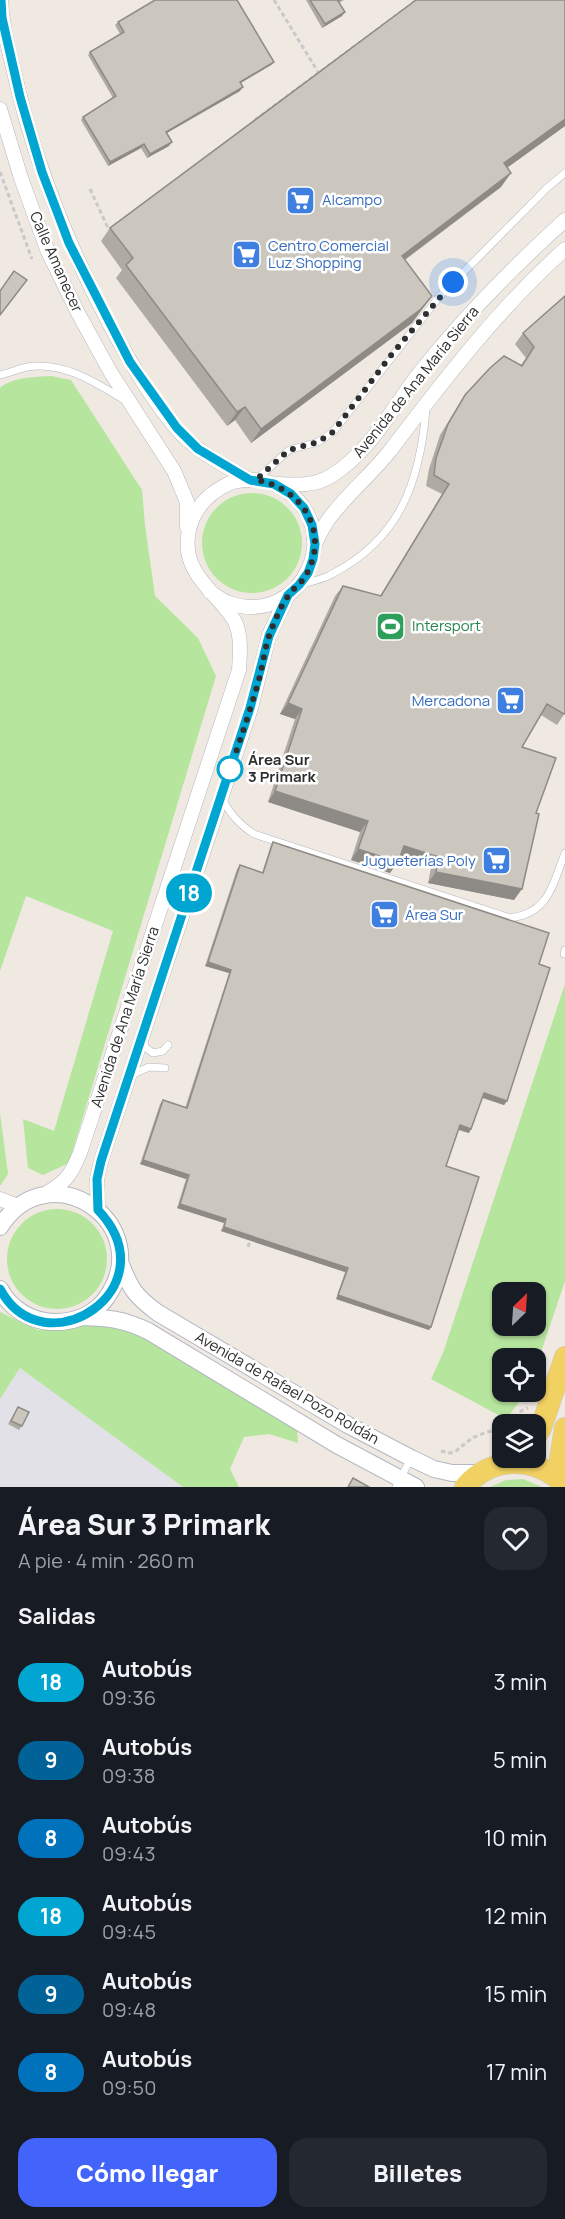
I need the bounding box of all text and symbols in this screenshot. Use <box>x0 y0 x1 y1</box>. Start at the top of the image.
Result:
supermarket icon: Alcampo <box>285 184 317 216</box>
place label: Alcampo <box>322 189 382 210</box>
street label: Calle Amanecer <box>25 208 88 316</box>
place label: Centro Comercial Luz Shopping <box>268 235 389 273</box>
supermarket icon: Centro Comercial Luz Shopping <box>231 239 263 271</box>
your location <box>438 267 468 297</box>
street label: Avenida de Ana María Sierra <box>348 302 483 462</box>
sports icon: Intersport <box>375 610 407 642</box>
place label: Intersport <box>412 615 481 636</box>
supermarket icon: Mercadona <box>495 685 527 717</box>
place label: Mercadona <box>412 690 490 711</box>
place label: Área Sur 3 Primark <box>248 749 317 787</box>
marker: Área Sur 3 Primark <box>217 756 243 782</box>
supermarket icon: Jugueterías Poly <box>481 845 513 877</box>
place label: Jugueterías Poly <box>362 850 476 871</box>
line badge: 18 <box>162 874 216 912</box>
text: 18 <box>178 879 200 907</box>
supermarket icon: Área Sur <box>368 899 400 931</box>
place label: Área Sur <box>405 904 464 925</box>
street label: Avenida de Ana María Sierra <box>85 924 164 1110</box>
north arrow <box>492 1282 546 1336</box>
map controls <box>492 1282 546 1468</box>
street label: Avenida de Rafael Pozo Roldán <box>191 1326 383 1449</box>
button: locate <box>492 1348 546 1402</box>
button: layers <box>492 1414 546 1468</box>
text: Área Sur 3 Primark <box>18 1505 270 1543</box>
button: heart <box>484 1507 547 1570</box>
text: A pie · 4 min · 260 m <box>18 1547 194 1574</box>
text: Salidas <box>18 1601 96 1631</box>
text: Autobús <box>102 1654 192 1684</box>
text: 3 min <box>494 1667 547 1697</box>
text: 18 <box>40 1668 62 1696</box>
text: 09:36 <box>102 1684 156 1711</box>
text: Autobús <box>102 1732 192 1762</box>
text: 5 min <box>493 1745 547 1775</box>
text: 9 <box>44 1746 58 1774</box>
text: 09:38 <box>102 1762 155 1789</box>
text: Autobús <box>102 1810 192 1840</box>
text: 10 min <box>484 1823 547 1853</box>
text: 8 <box>45 1824 57 1852</box>
text: 09:43 <box>102 1840 155 1867</box>
text: Autobús <box>102 1888 192 1918</box>
text: 12 min <box>485 1901 547 1931</box>
text: 18 <box>40 1902 62 1930</box>
text: 09:45 <box>102 1918 156 1945</box>
text: Autobús <box>102 1966 192 1996</box>
text: 15 min <box>484 1979 547 2009</box>
text: 9 <box>44 1980 58 2008</box>
text: 09:48 <box>102 1996 156 2023</box>
text: Autobús <box>102 2044 192 2074</box>
text: 17 min <box>486 2057 547 2087</box>
text: 8 <box>45 2058 57 2086</box>
text: 09:50 <box>102 2074 156 2101</box>
button: Cómo llegar <box>18 2138 277 2207</box>
button: Billetes <box>289 2138 547 2207</box>

